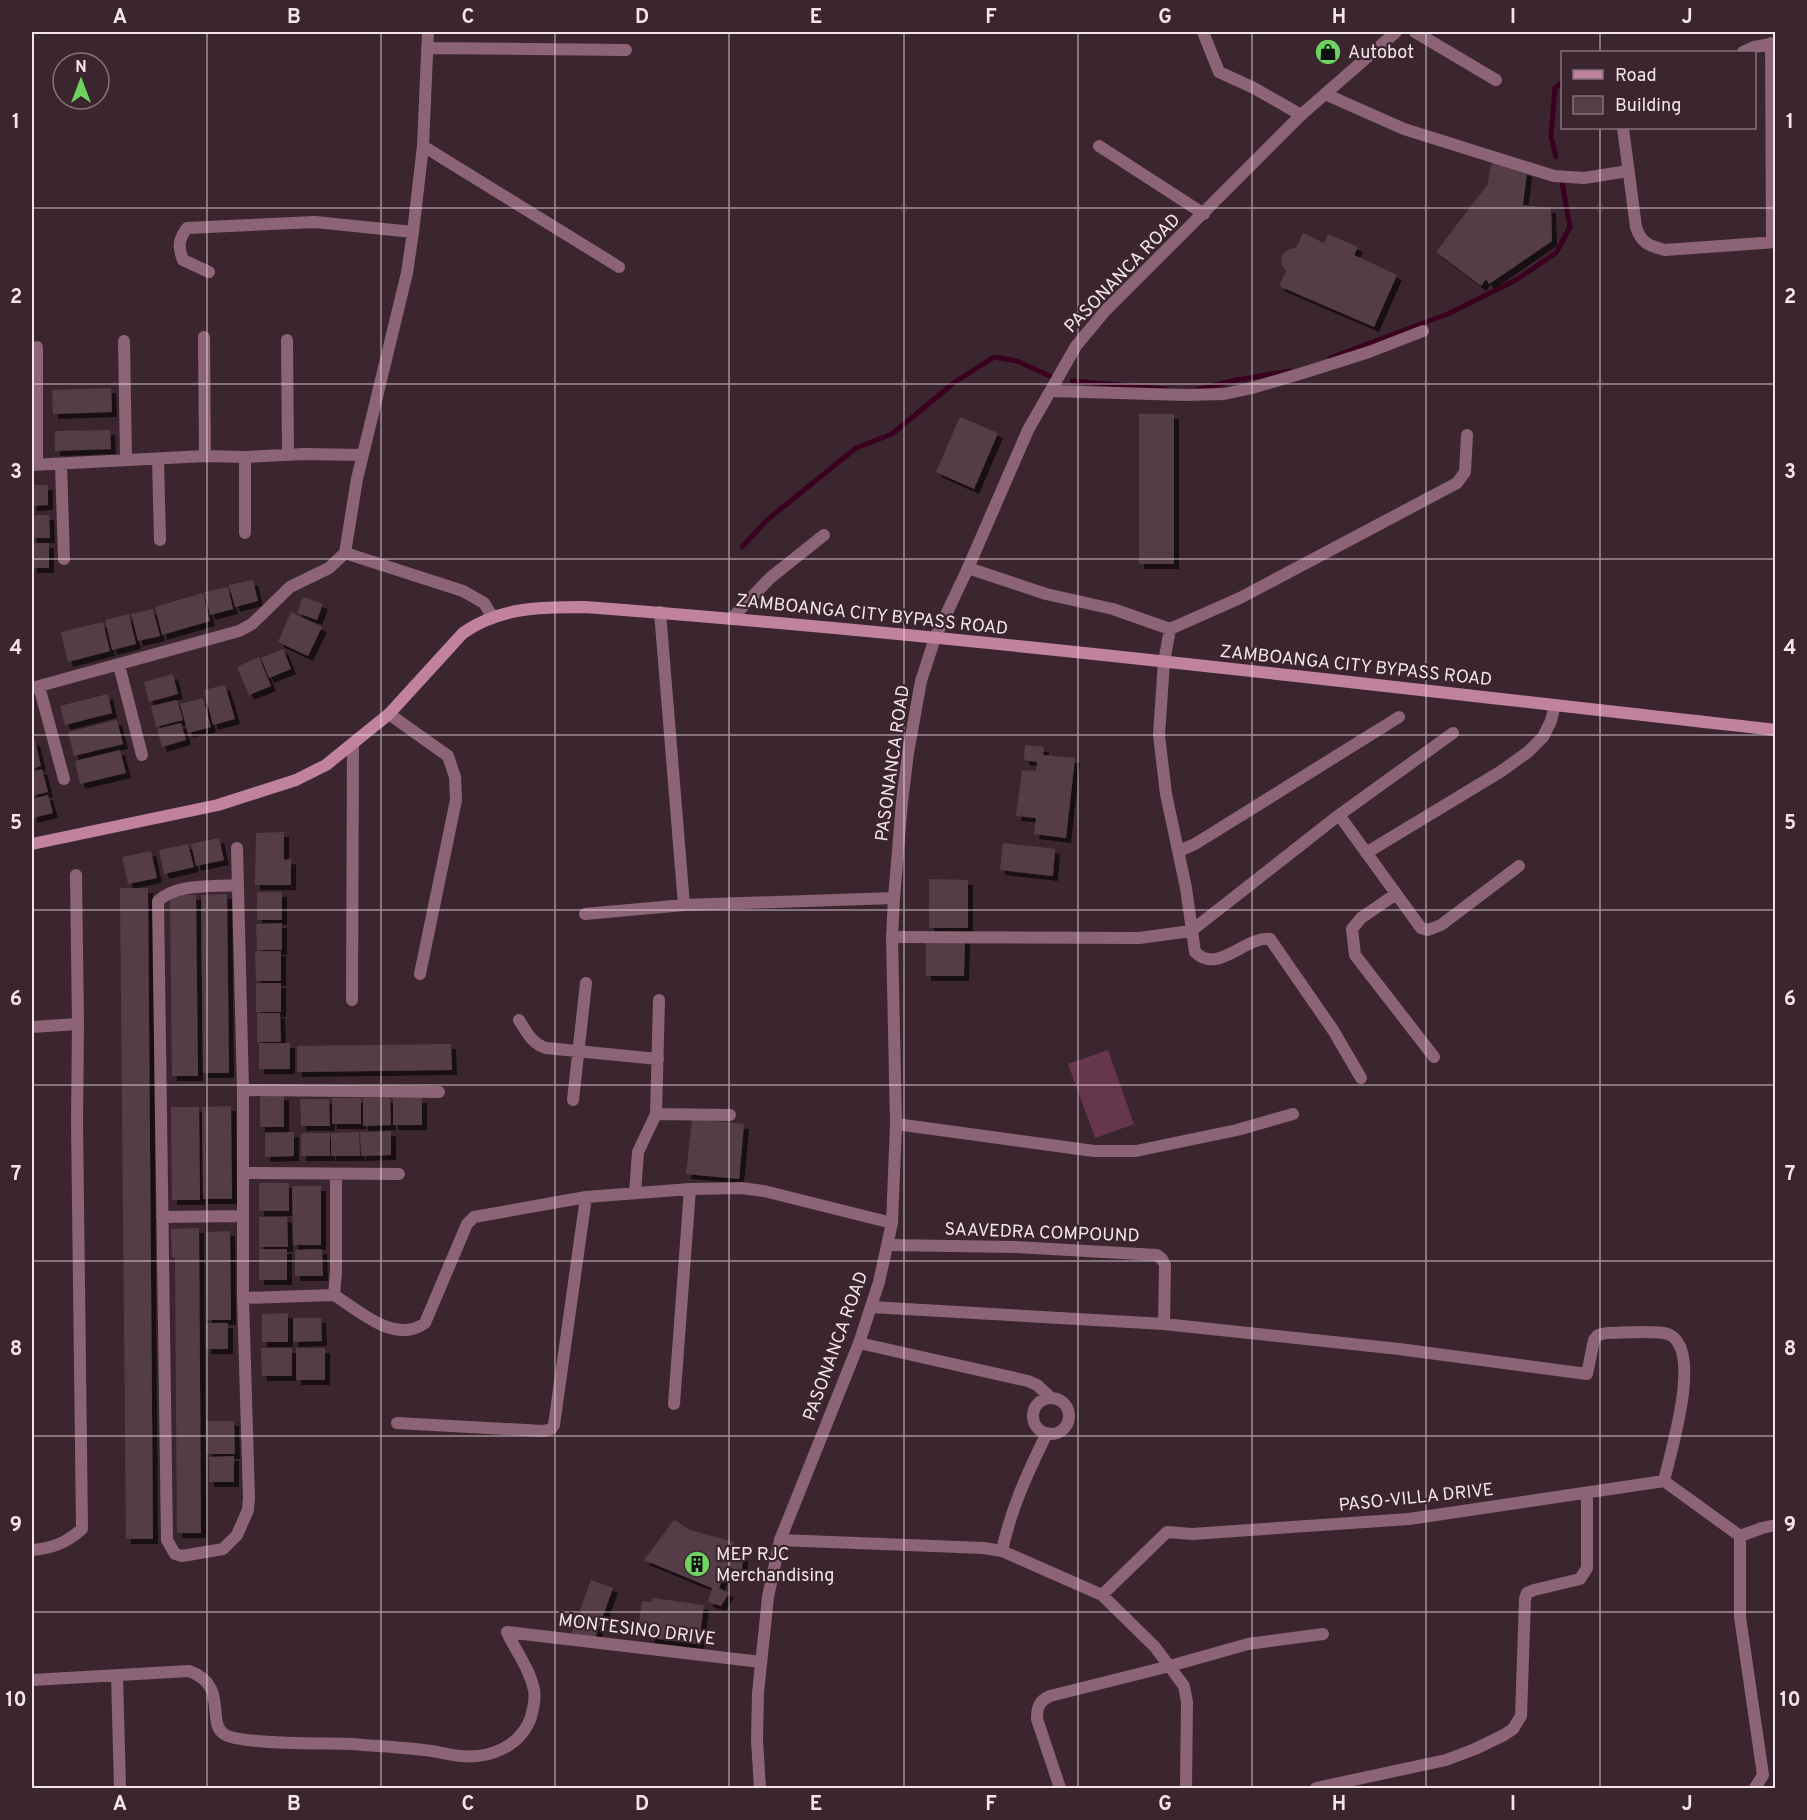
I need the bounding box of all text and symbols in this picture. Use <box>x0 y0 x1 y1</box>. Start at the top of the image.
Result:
text: A <box>113 5 127 31</box>
text: B <box>287 5 301 31</box>
text: C <box>462 5 474 31</box>
text: D <box>635 5 649 31</box>
text: E <box>810 5 822 31</box>
text: F <box>985 5 997 31</box>
text: G <box>1158 5 1172 31</box>
text: H <box>1332 5 1346 31</box>
text: I <box>1510 5 1516 31</box>
text: J <box>1681 5 1693 31</box>
shop icon: Autobot <box>1313 37 1343 67</box>
place label: Autobot <box>1348 42 1414 65</box>
north arrow <box>51 51 111 111</box>
legend <box>1561 51 1756 129</box>
text: N <box>75 58 87 78</box>
text: Road <box>1615 65 1657 88</box>
text: Building <box>1615 95 1681 118</box>
text: 1 <box>12 110 20 136</box>
text: 1 <box>1786 110 1794 136</box>
street label: PASONANCA ROAD <box>1060 209 1186 339</box>
text: 2 <box>10 285 22 311</box>
text: 2 <box>1784 285 1796 311</box>
text: 3 <box>10 460 22 486</box>
text: 3 <box>1784 460 1796 486</box>
street label: ZAMBOANGA CITY BYPASS ROAD <box>735 590 1009 641</box>
text: 4 <box>10 636 22 662</box>
text: 4 <box>1784 636 1796 662</box>
street label: ZAMBOANGA CITY BYPASS ROAD <box>1219 641 1493 692</box>
street label: PASONANCA ROAD <box>871 684 916 843</box>
text: 5 <box>10 811 22 837</box>
text: 5 <box>1784 811 1796 837</box>
text: 6 <box>10 987 22 1013</box>
text: 6 <box>1784 987 1796 1013</box>
text: 7 <box>11 1162 21 1188</box>
text: 7 <box>1785 1162 1795 1188</box>
street label: SAAVEDRA COMPOUND <box>944 1219 1140 1248</box>
street label: PASONANCA ROAD <box>799 1269 874 1425</box>
text: 8 <box>10 1337 22 1363</box>
text: 8 <box>1784 1337 1796 1363</box>
street label: PASO-VILLA DRIVE <box>1337 1479 1495 1518</box>
text: 9 <box>10 1513 22 1539</box>
text: 9 <box>1784 1513 1796 1539</box>
place label: MEP RJC Merchandising <box>716 1544 835 1588</box>
building icon: MEP RJC Merchandising <box>682 1549 712 1579</box>
street label: MONTESINO DRIVE <box>557 1609 717 1652</box>
text: 10 <box>5 1688 27 1714</box>
text: 10 <box>1779 1688 1801 1714</box>
text: A <box>113 1792 127 1818</box>
text: B <box>287 1792 301 1818</box>
text: C <box>462 1792 474 1818</box>
text: D <box>635 1792 649 1818</box>
text: E <box>810 1792 822 1818</box>
text: F <box>985 1792 997 1818</box>
text: G <box>1158 1792 1172 1818</box>
text: H <box>1332 1792 1346 1818</box>
text: I <box>1510 1792 1516 1818</box>
text: J <box>1681 1792 1693 1818</box>

